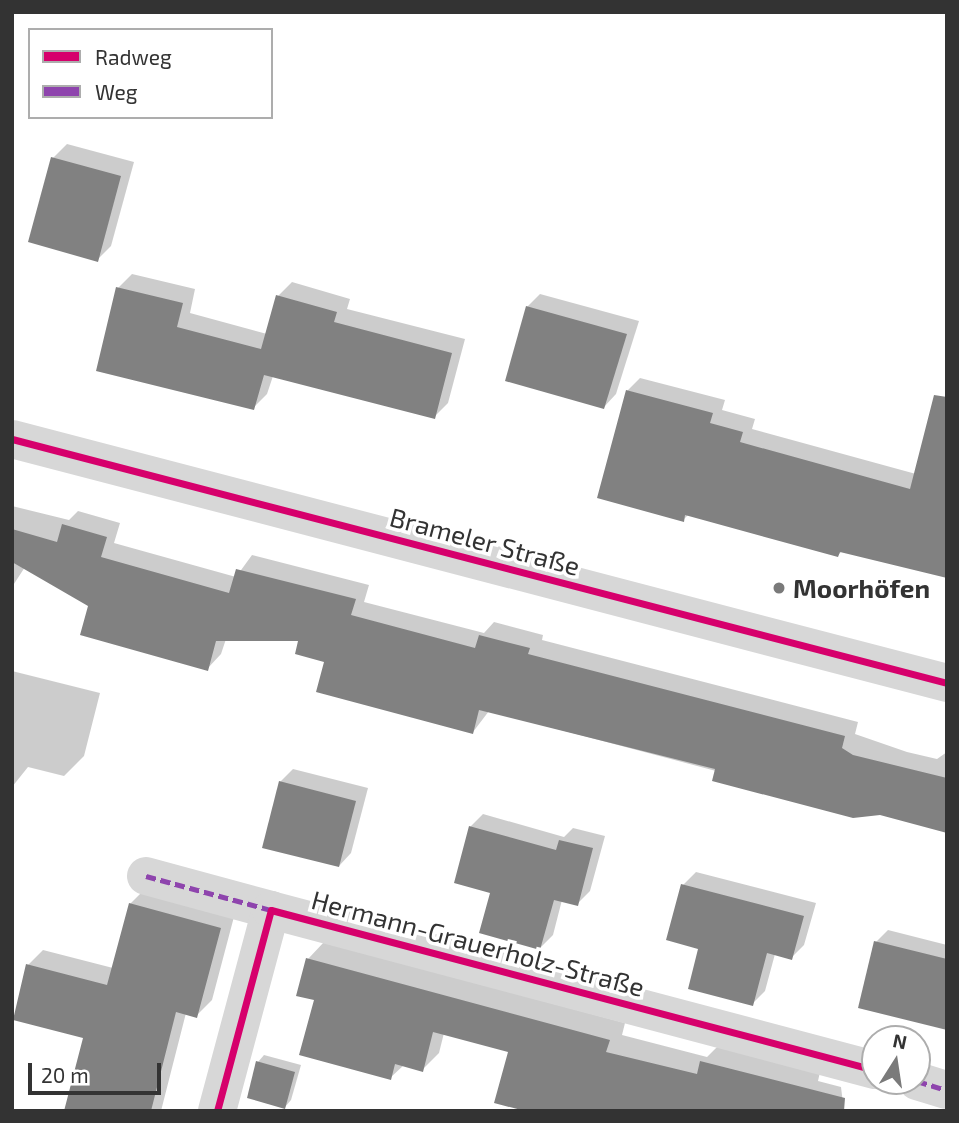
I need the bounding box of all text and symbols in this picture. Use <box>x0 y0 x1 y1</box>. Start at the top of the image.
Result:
legend <box>28 28 273 119</box>
text: Radweg <box>95 44 172 69</box>
text: Weg <box>95 79 138 104</box>
street label: Brameler Straße <box>386 501 584 581</box>
place label: Moorhöfen <box>793 572 930 604</box>
marker: Moorhöfen <box>771 580 787 596</box>
street label: Hermann-Grauerholz-Straße <box>308 884 648 1002</box>
north arrow <box>861 1025 931 1095</box>
text: N <box>891 1028 909 1054</box>
scale bar <box>32 1050 164 1094</box>
text: 20 m <box>41 1062 89 1087</box>

